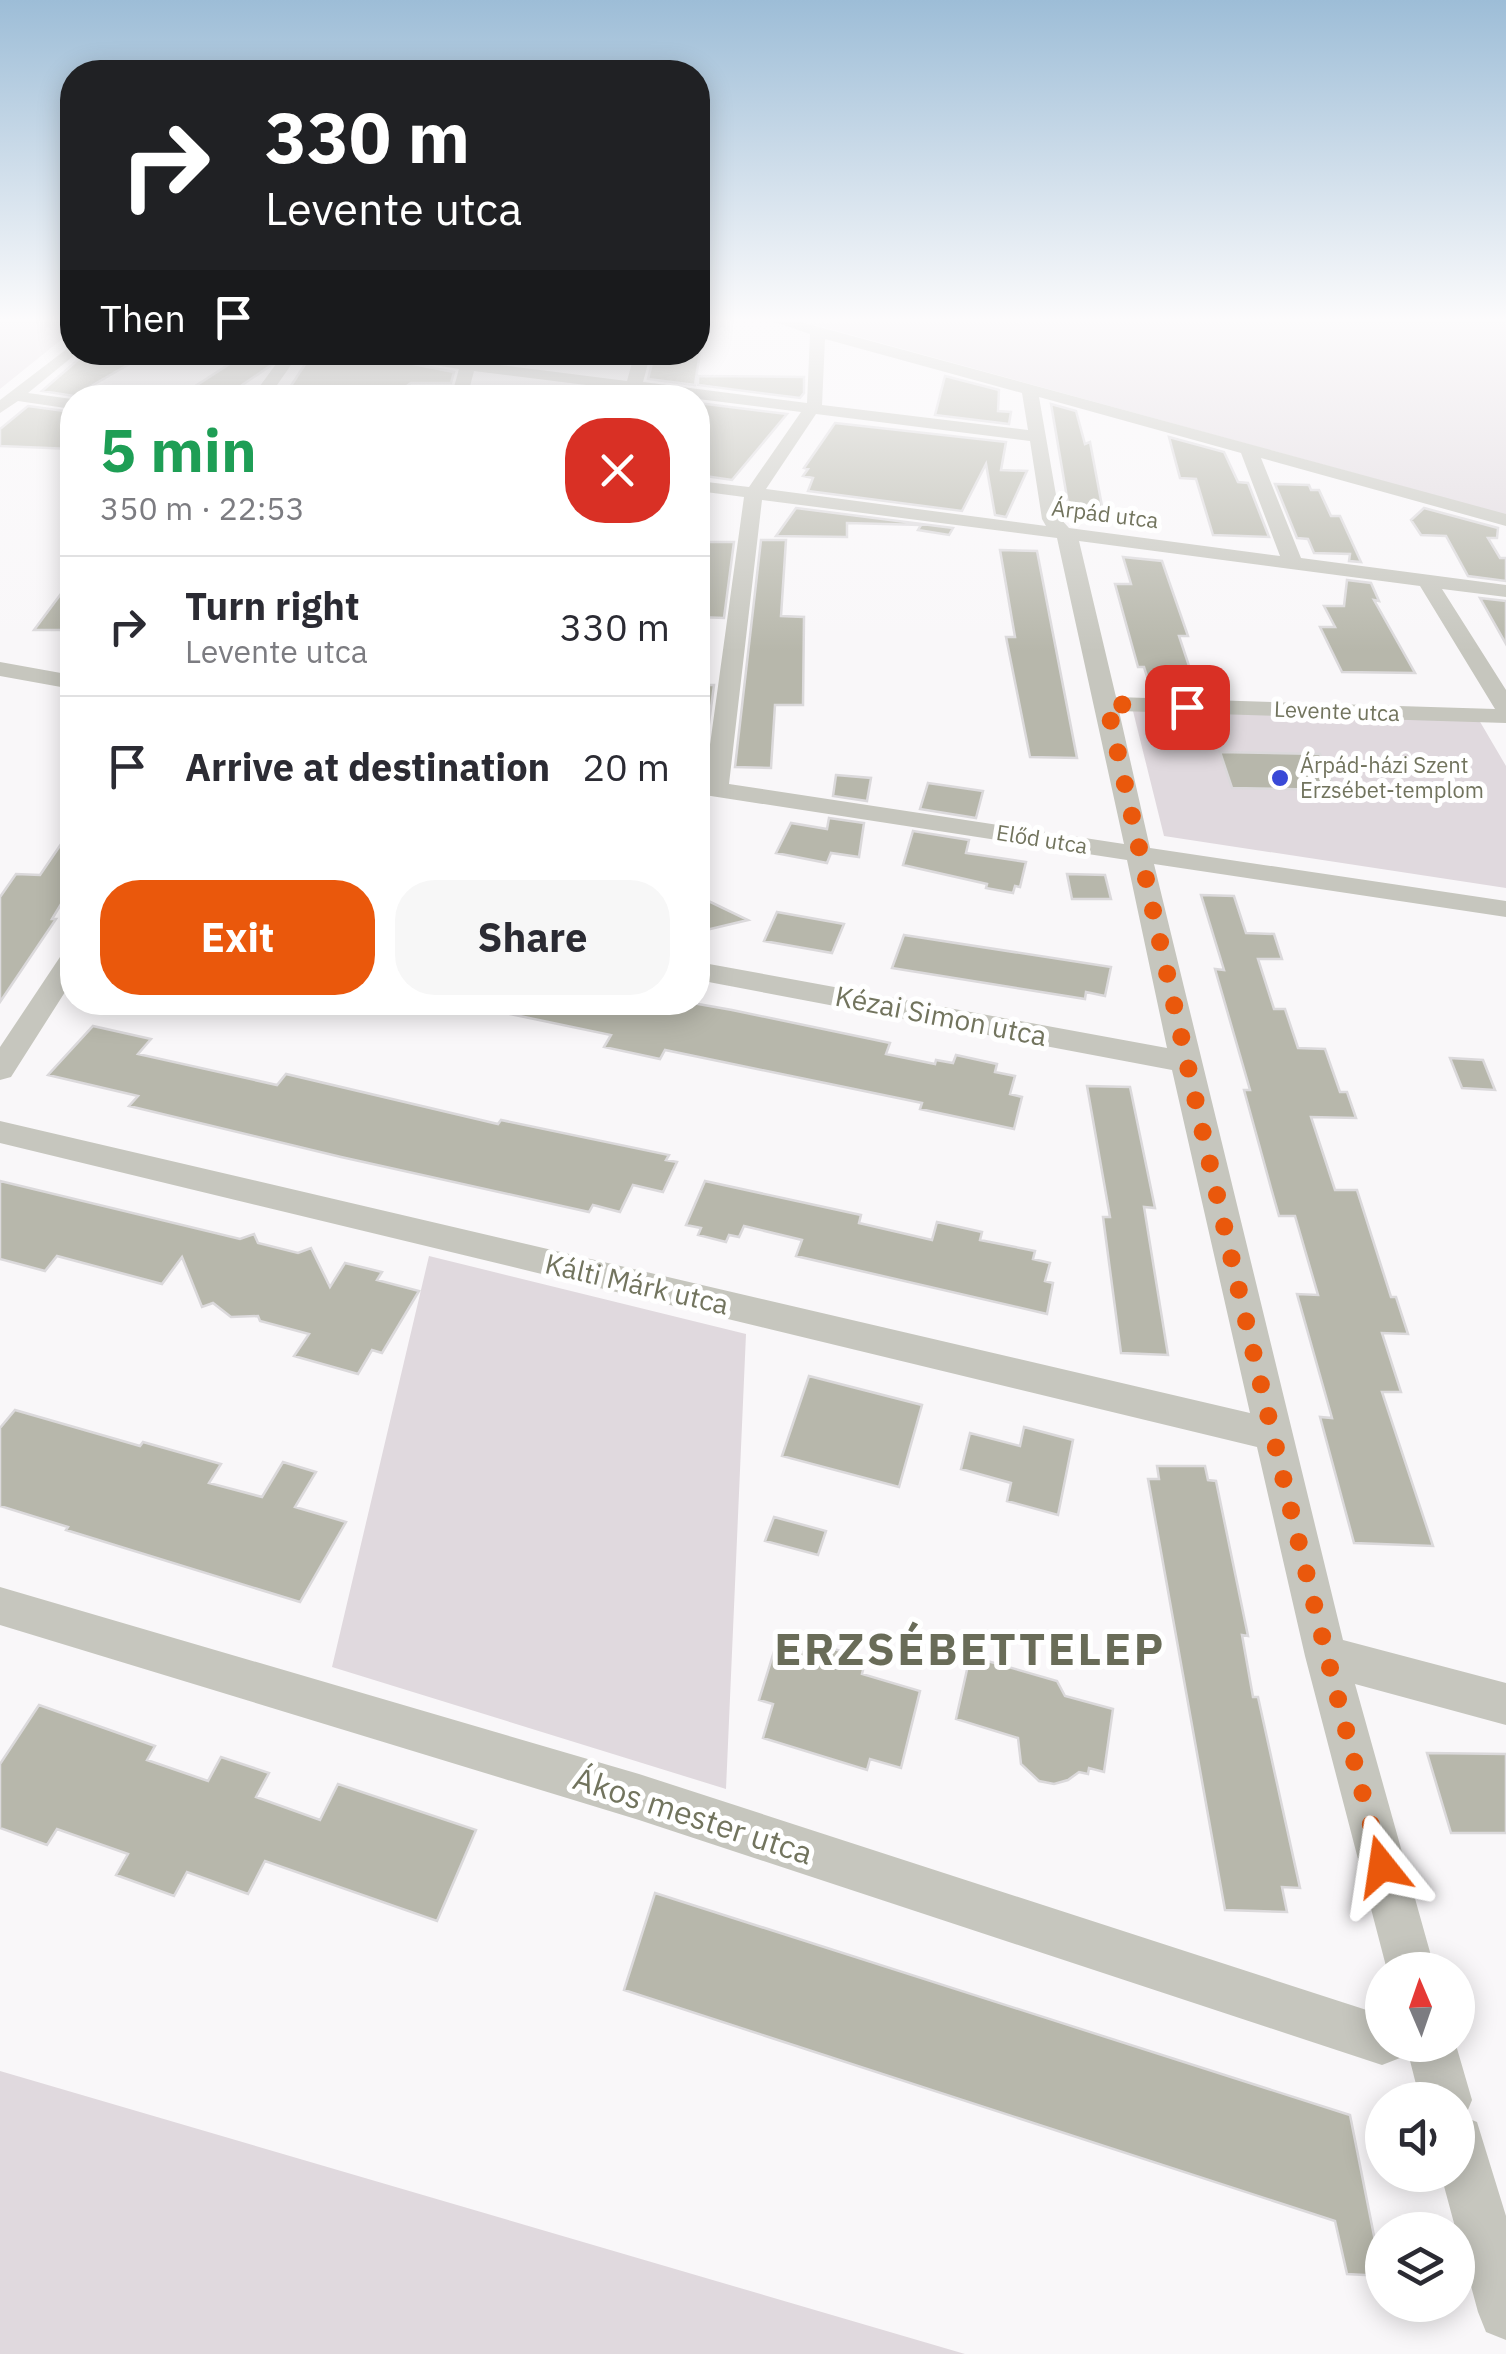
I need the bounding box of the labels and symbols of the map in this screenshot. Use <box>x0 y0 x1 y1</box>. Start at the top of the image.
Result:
street label: Árpád utca <box>1050 493 1160 534</box>
pin <box>1145 665 1230 750</box>
street label: Levente utca <box>1274 694 1401 727</box>
place label: Árpád-házi Szent Erzsébet-templom <box>1300 750 1484 804</box>
marker: Árpád-házi Szent Erzsébet-templom <box>1269 767 1291 789</box>
street label: Előd utca <box>994 817 1090 860</box>
street label: Kézai Simon utca <box>832 977 1050 1054</box>
street label: Kálti Márk utca <box>542 1244 733 1323</box>
district label: ERZSÉBETTELEP <box>774 1619 1166 1677</box>
street label: Ákos mester utca <box>568 1757 818 1874</box>
position arrow <box>1330 1814 1434 1918</box>
north arrow <box>1365 1952 1475 2062</box>

